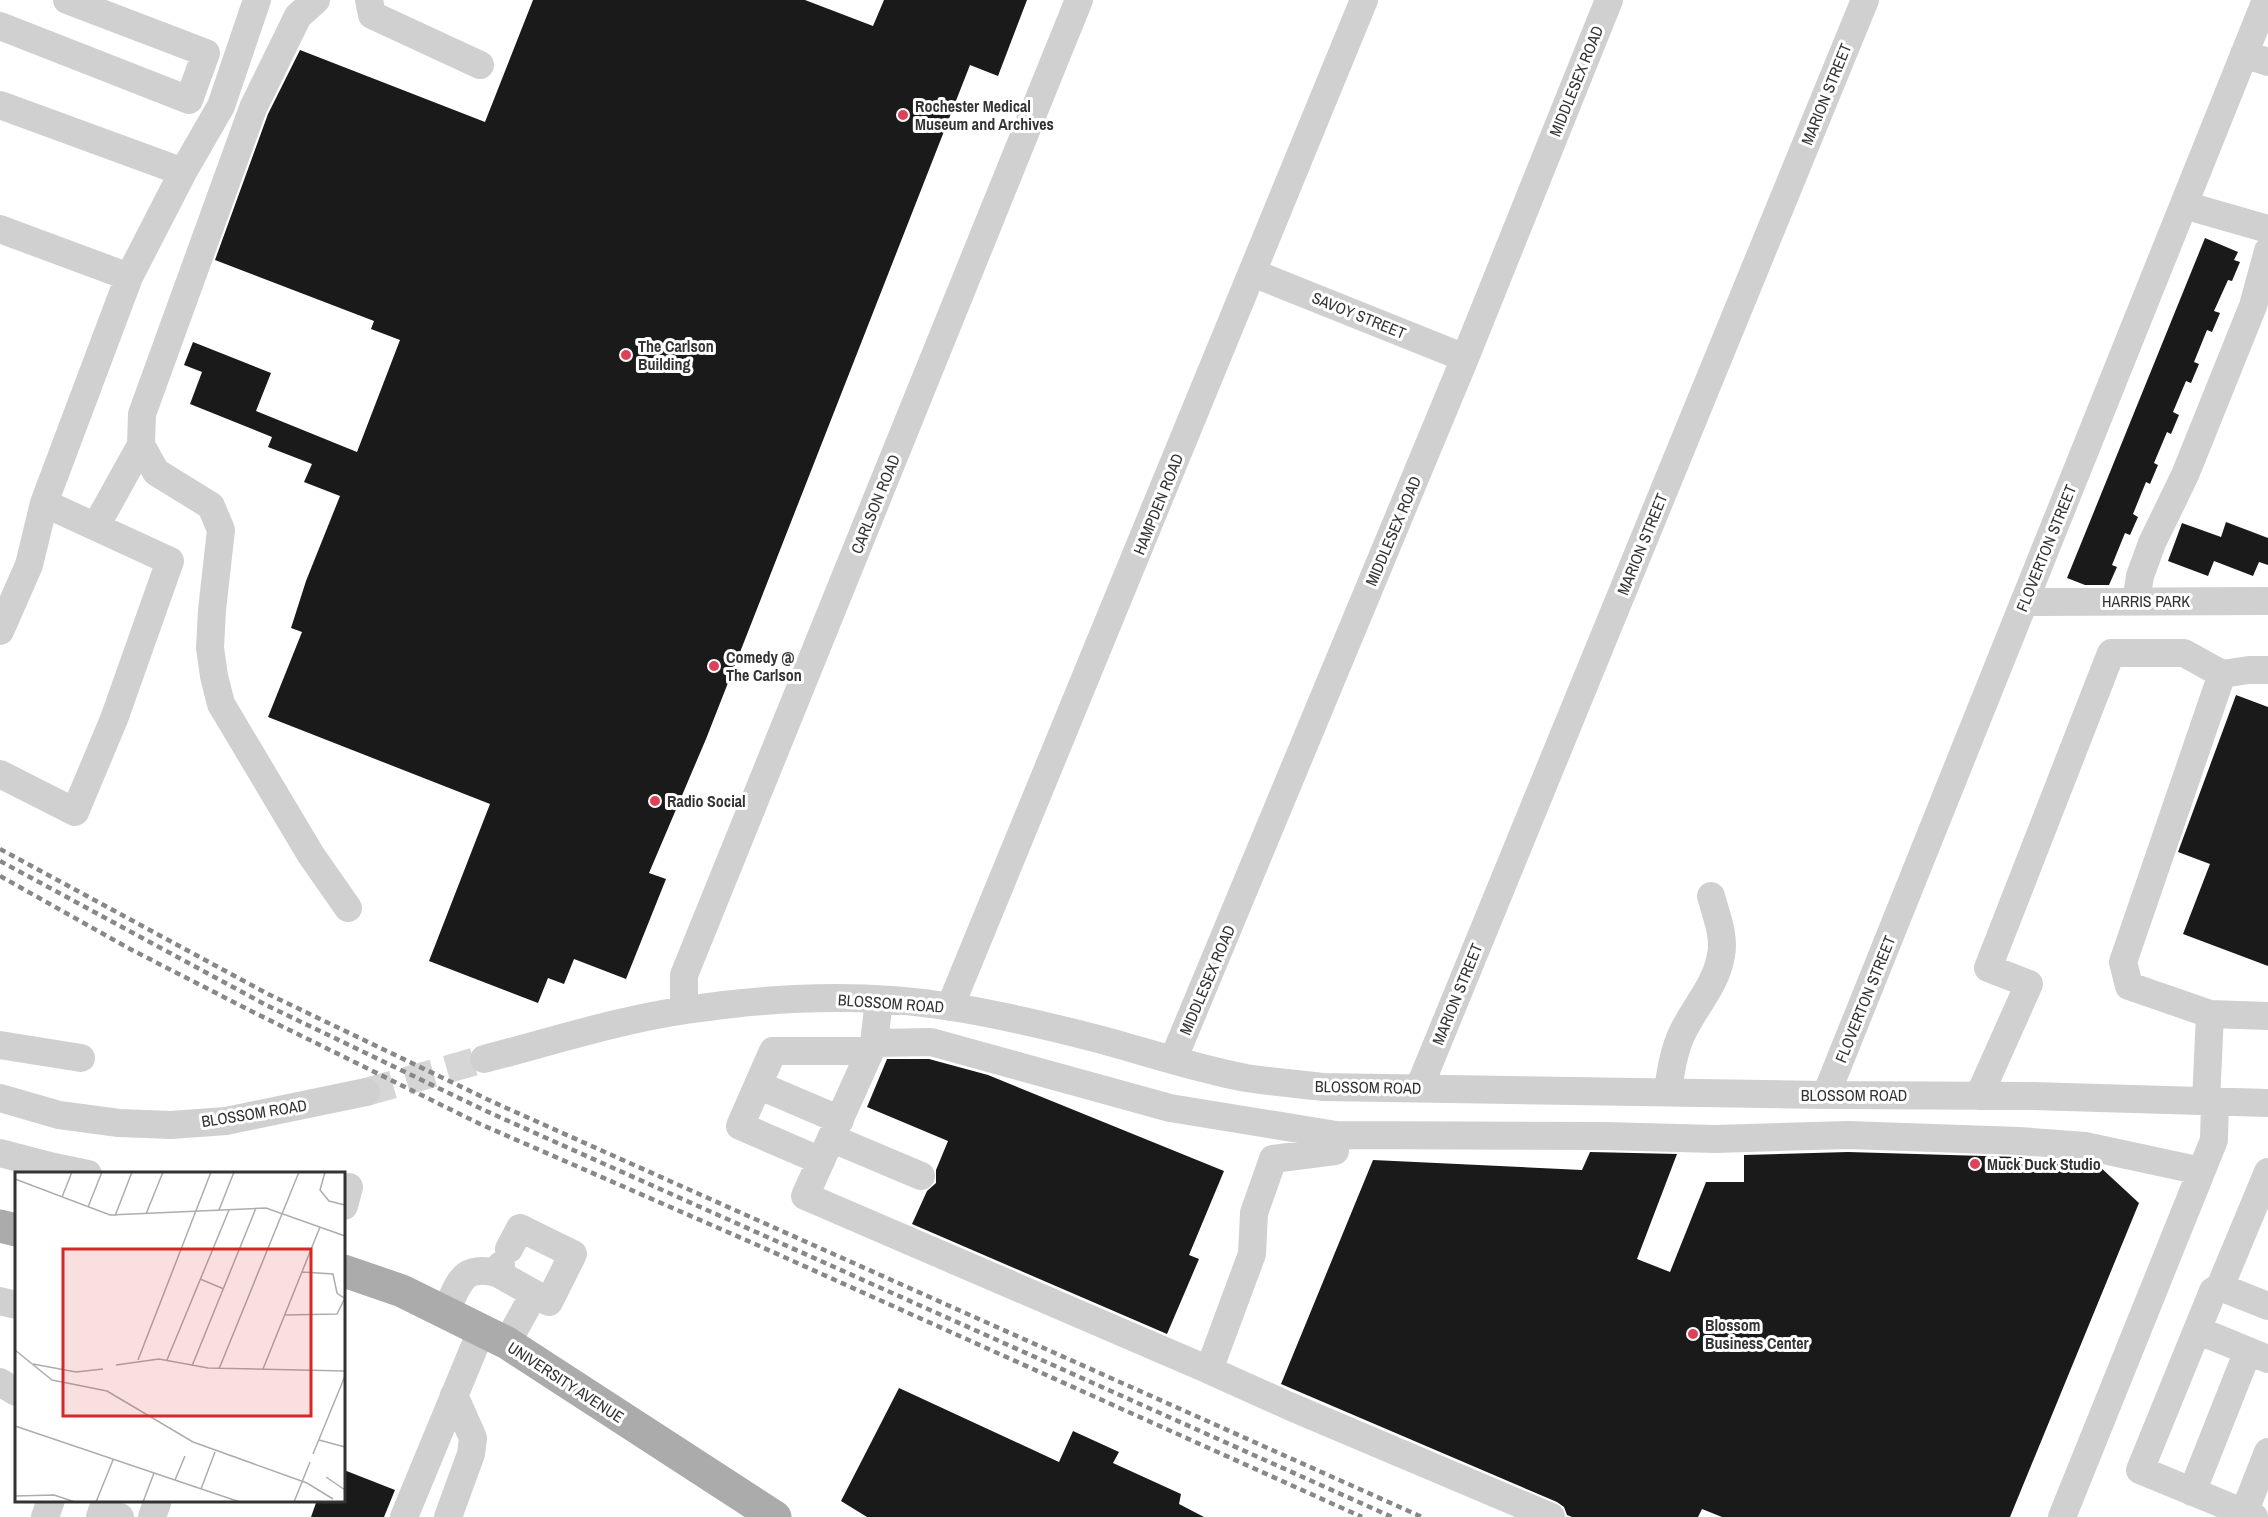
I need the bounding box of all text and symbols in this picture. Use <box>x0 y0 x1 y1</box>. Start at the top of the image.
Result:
street label: MIDDLESEX ROAD <box>1544 22 1608 140</box>
street label: MARION STREET <box>1796 40 1856 148</box>
place label: Rochester Medical Museum and Archives <box>915 95 1054 135</box>
marker: Rochester Medical Museum and Archives <box>896 108 910 122</box>
street label: SAVOY STREET <box>1309 286 1409 344</box>
place label: The Carlson Building <box>638 335 714 375</box>
marker: The Carlson Building <box>619 348 633 362</box>
street label: HAMPDEN ROAD <box>1128 450 1188 558</box>
street label: CARLSON ROAD <box>845 451 905 557</box>
street label: MIDDLESEX ROAD <box>1360 473 1426 589</box>
street label: FLOVERTON STREET <box>2010 481 2082 615</box>
street label: MARION STREET <box>1612 490 1672 598</box>
street label: HARRIS PARK <box>2102 590 2190 612</box>
place label: Comedy @ The Carlson <box>726 646 802 686</box>
marker: Comedy @ The Carlson <box>707 659 721 673</box>
place label: Radio Social <box>667 790 746 812</box>
marker: Radio Social <box>648 794 662 808</box>
street label: MIDDLESEX ROAD <box>1174 922 1240 1038</box>
street label: FLOVERTON STREET <box>1829 932 1901 1066</box>
street label: MARION STREET <box>1427 940 1487 1048</box>
street label: BLOSSOM ROAD <box>837 988 945 1018</box>
street label: BLOSSOM ROAD <box>1315 1075 1421 1099</box>
street label: BLOSSOM ROAD <box>1801 1084 1907 1106</box>
street label: BLOSSOM ROAD <box>200 1094 308 1132</box>
place label: Muck Duck Studio <box>1987 1153 2101 1175</box>
marker: Muck Duck Studio <box>1968 1157 1982 1171</box>
inset map <box>15 1172 345 1502</box>
place label: Blossom Business Center <box>1705 1314 1809 1354</box>
marker: Blossom Business Center <box>1686 1327 1700 1341</box>
street label: UNIVERSITY AVENUE <box>504 1336 628 1428</box>

